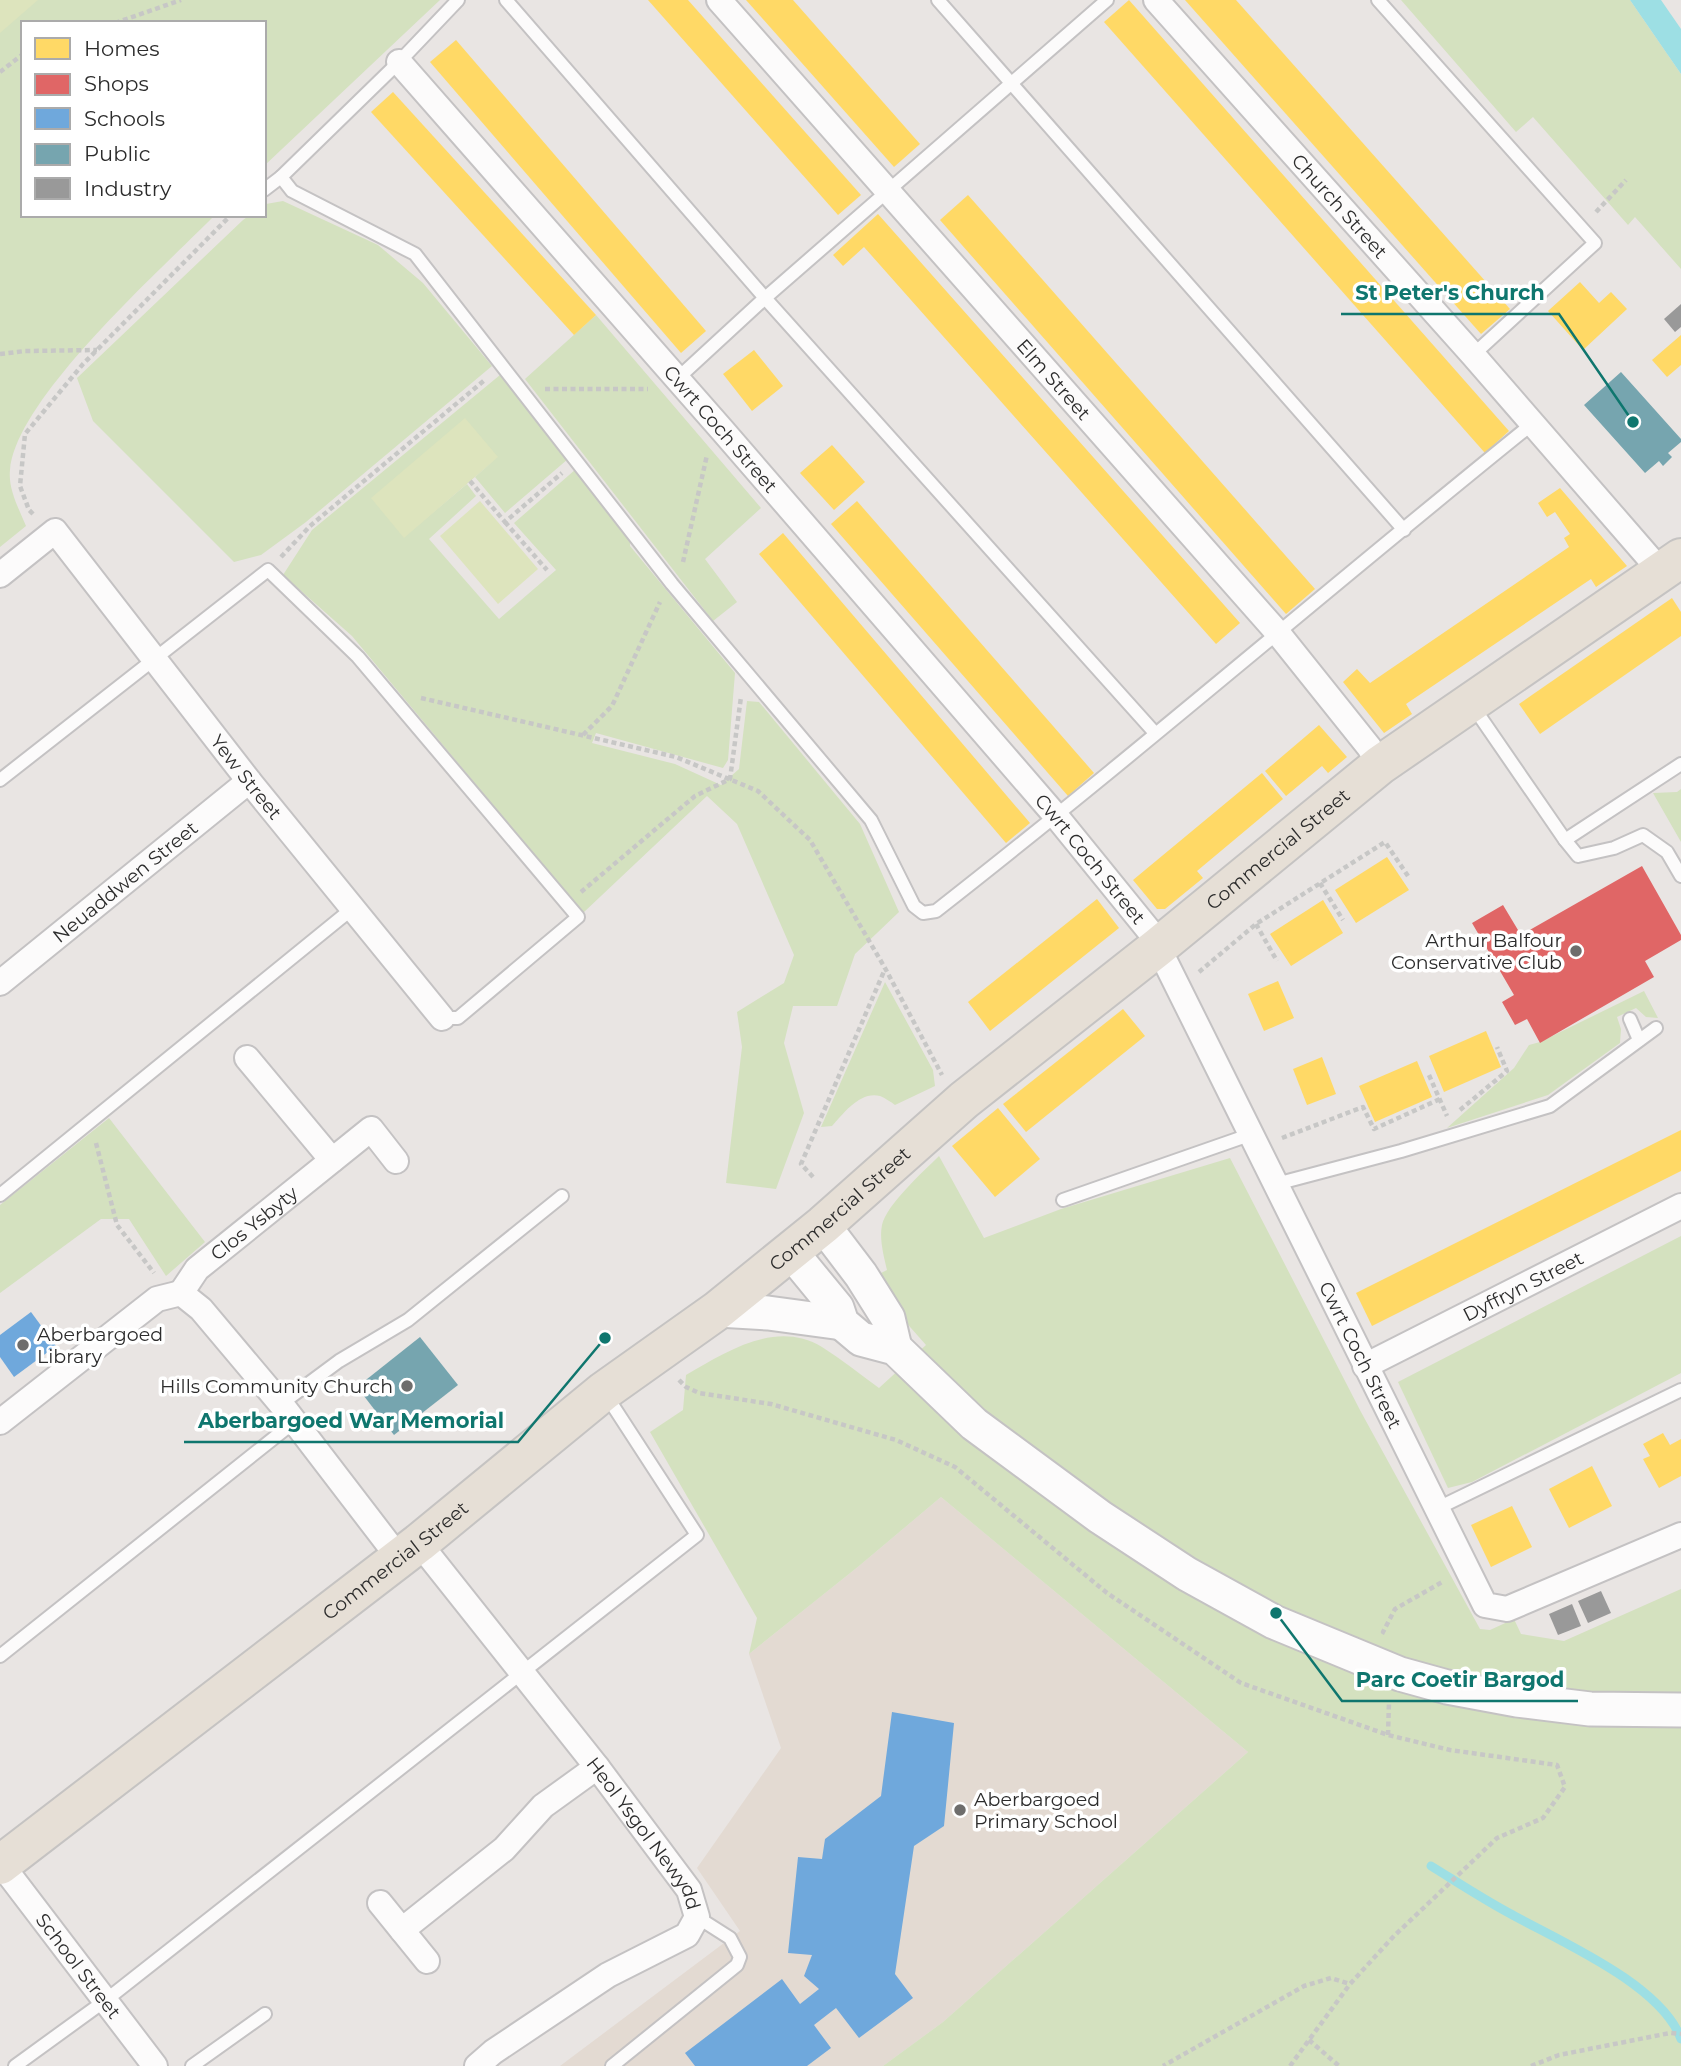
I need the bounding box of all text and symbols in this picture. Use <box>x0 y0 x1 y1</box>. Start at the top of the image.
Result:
legend <box>21 21 266 217</box>
text: Homes <box>84 36 159 61</box>
text: Shops <box>84 71 149 96</box>
text: Schools <box>84 106 165 131</box>
text: Public <box>84 141 151 166</box>
street label: Church Street <box>1287 149 1392 263</box>
text: Industry <box>84 176 172 201</box>
callout: St Peter's Church <box>1341 272 1559 314</box>
text: St Peter's Church <box>1355 280 1545 305</box>
street label: Elm Street <box>1012 334 1096 425</box>
street label: Cwrt Coch Street <box>659 361 782 498</box>
street label: Yew Street <box>205 730 287 824</box>
street label: Commercial Street <box>1202 784 1355 915</box>
street label: Cwrt Coch Street <box>1030 789 1150 929</box>
street label: Neuaddwen Street <box>48 816 203 948</box>
place label: Arthur Balfour Conservative Club <box>1391 929 1562 974</box>
marker: Arthur Balfour Conservative Club <box>1568 943 1584 959</box>
street label: Commercial Street <box>765 1142 915 1276</box>
street label: Clos Ysbyty <box>206 1181 303 1265</box>
street label: Dyffryn Street <box>1459 1246 1588 1327</box>
street label: Cwrt Coch Street <box>1314 1278 1407 1433</box>
place label: Aberbargoed Library <box>37 1323 163 1368</box>
marker: Aberbargoed Library <box>15 1337 31 1353</box>
place label: Hills Community Church <box>160 1375 393 1398</box>
marker: Hills Community Church <box>399 1378 415 1394</box>
callout: Aberbargoed War Memorial <box>184 1400 518 1442</box>
text: Aberbargoed War Memorial <box>197 1408 504 1433</box>
street label: Commercial Street <box>318 1496 473 1625</box>
callout: Parc Coetir Bargod <box>1342 1659 1578 1701</box>
text: Parc Coetir Bargod <box>1356 1667 1564 1692</box>
street label: Heol Ysgol Newydd <box>582 1753 705 1912</box>
place label: Aberbargoed Primary School <box>974 1788 1118 1833</box>
marker: Aberbargoed Primary School <box>952 1802 968 1818</box>
street label: School Street <box>31 1909 126 2024</box>

